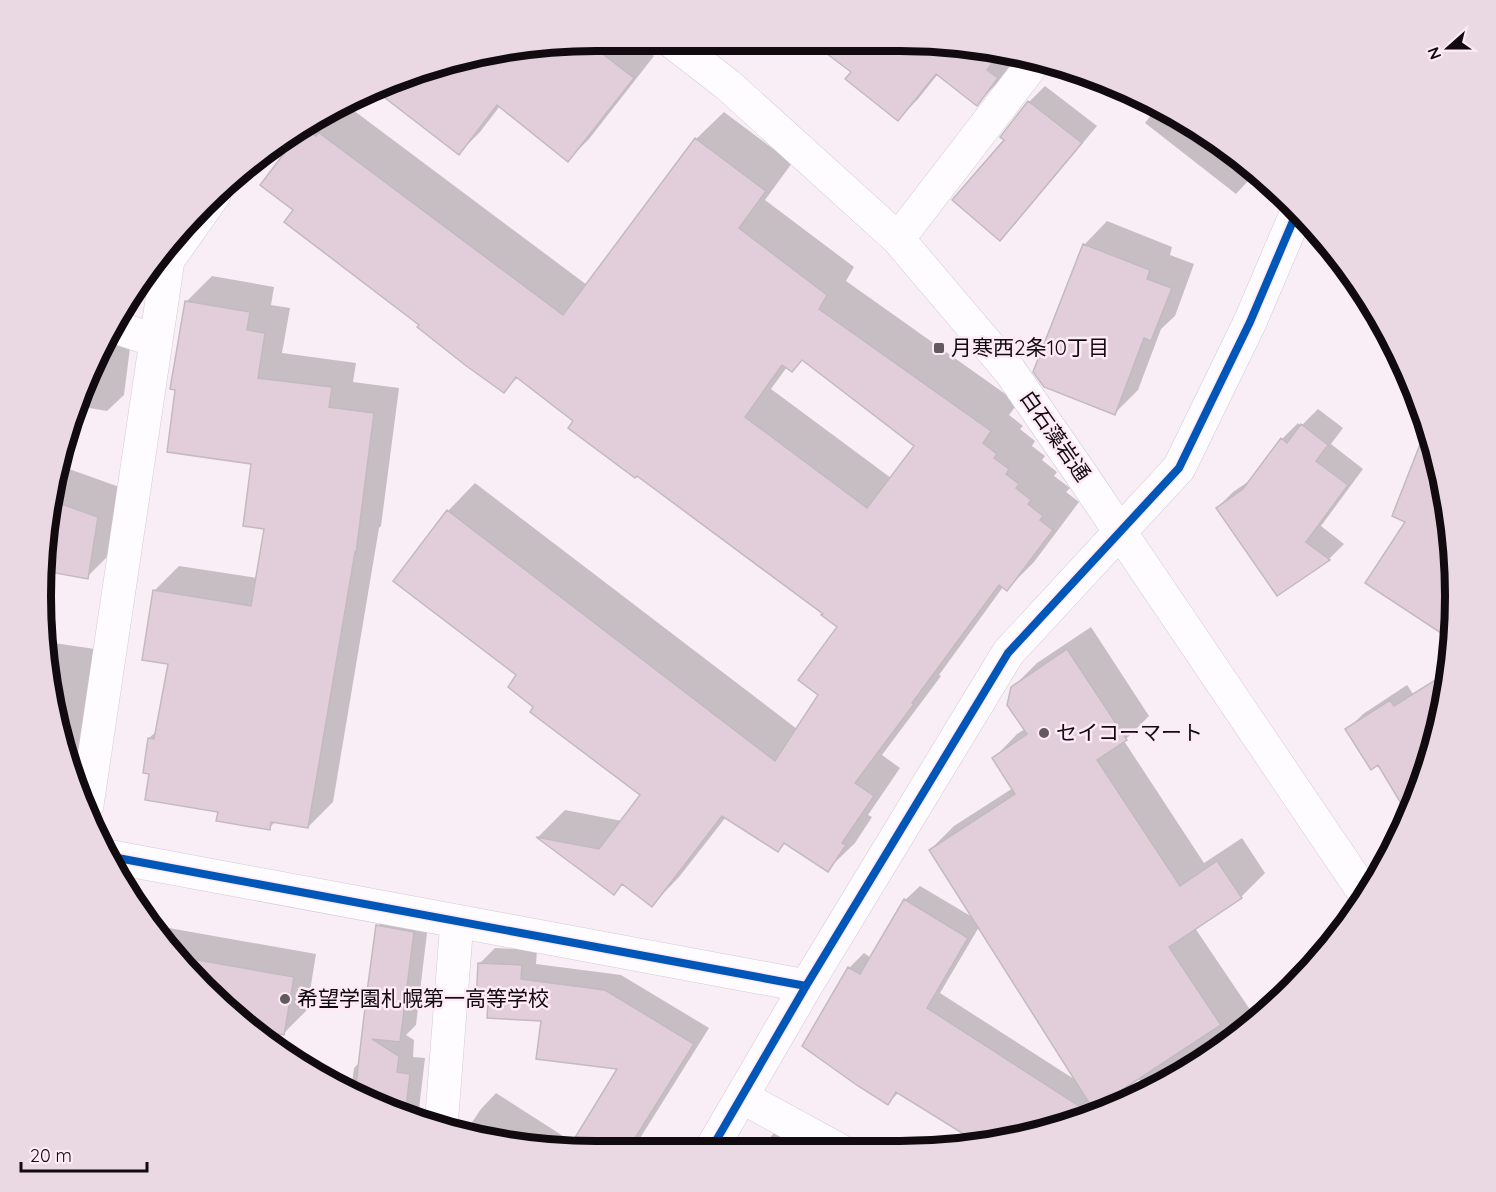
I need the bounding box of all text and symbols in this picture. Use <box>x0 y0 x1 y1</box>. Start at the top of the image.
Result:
north arrow <box>1418 18 1478 78</box>
text: N <box>1423 44 1445 62</box>
place label: 月寒西2条10丁目 <box>951 334 1109 360</box>
marker: 月寒西2条10丁目 <box>932 341 946 355</box>
street label: 白石藻岩通 <box>1015 385 1097 486</box>
place label: セイコーマート <box>1056 719 1203 745</box>
marker: セイコーマート <box>1037 726 1051 740</box>
place label: 希望学園札幌第一高等学校 <box>297 985 549 1011</box>
marker: 希望学園札幌第一高等学校 <box>278 992 292 1006</box>
scale bar <box>21 1135 147 1173</box>
text: 20 m <box>30 1144 72 1167</box>

